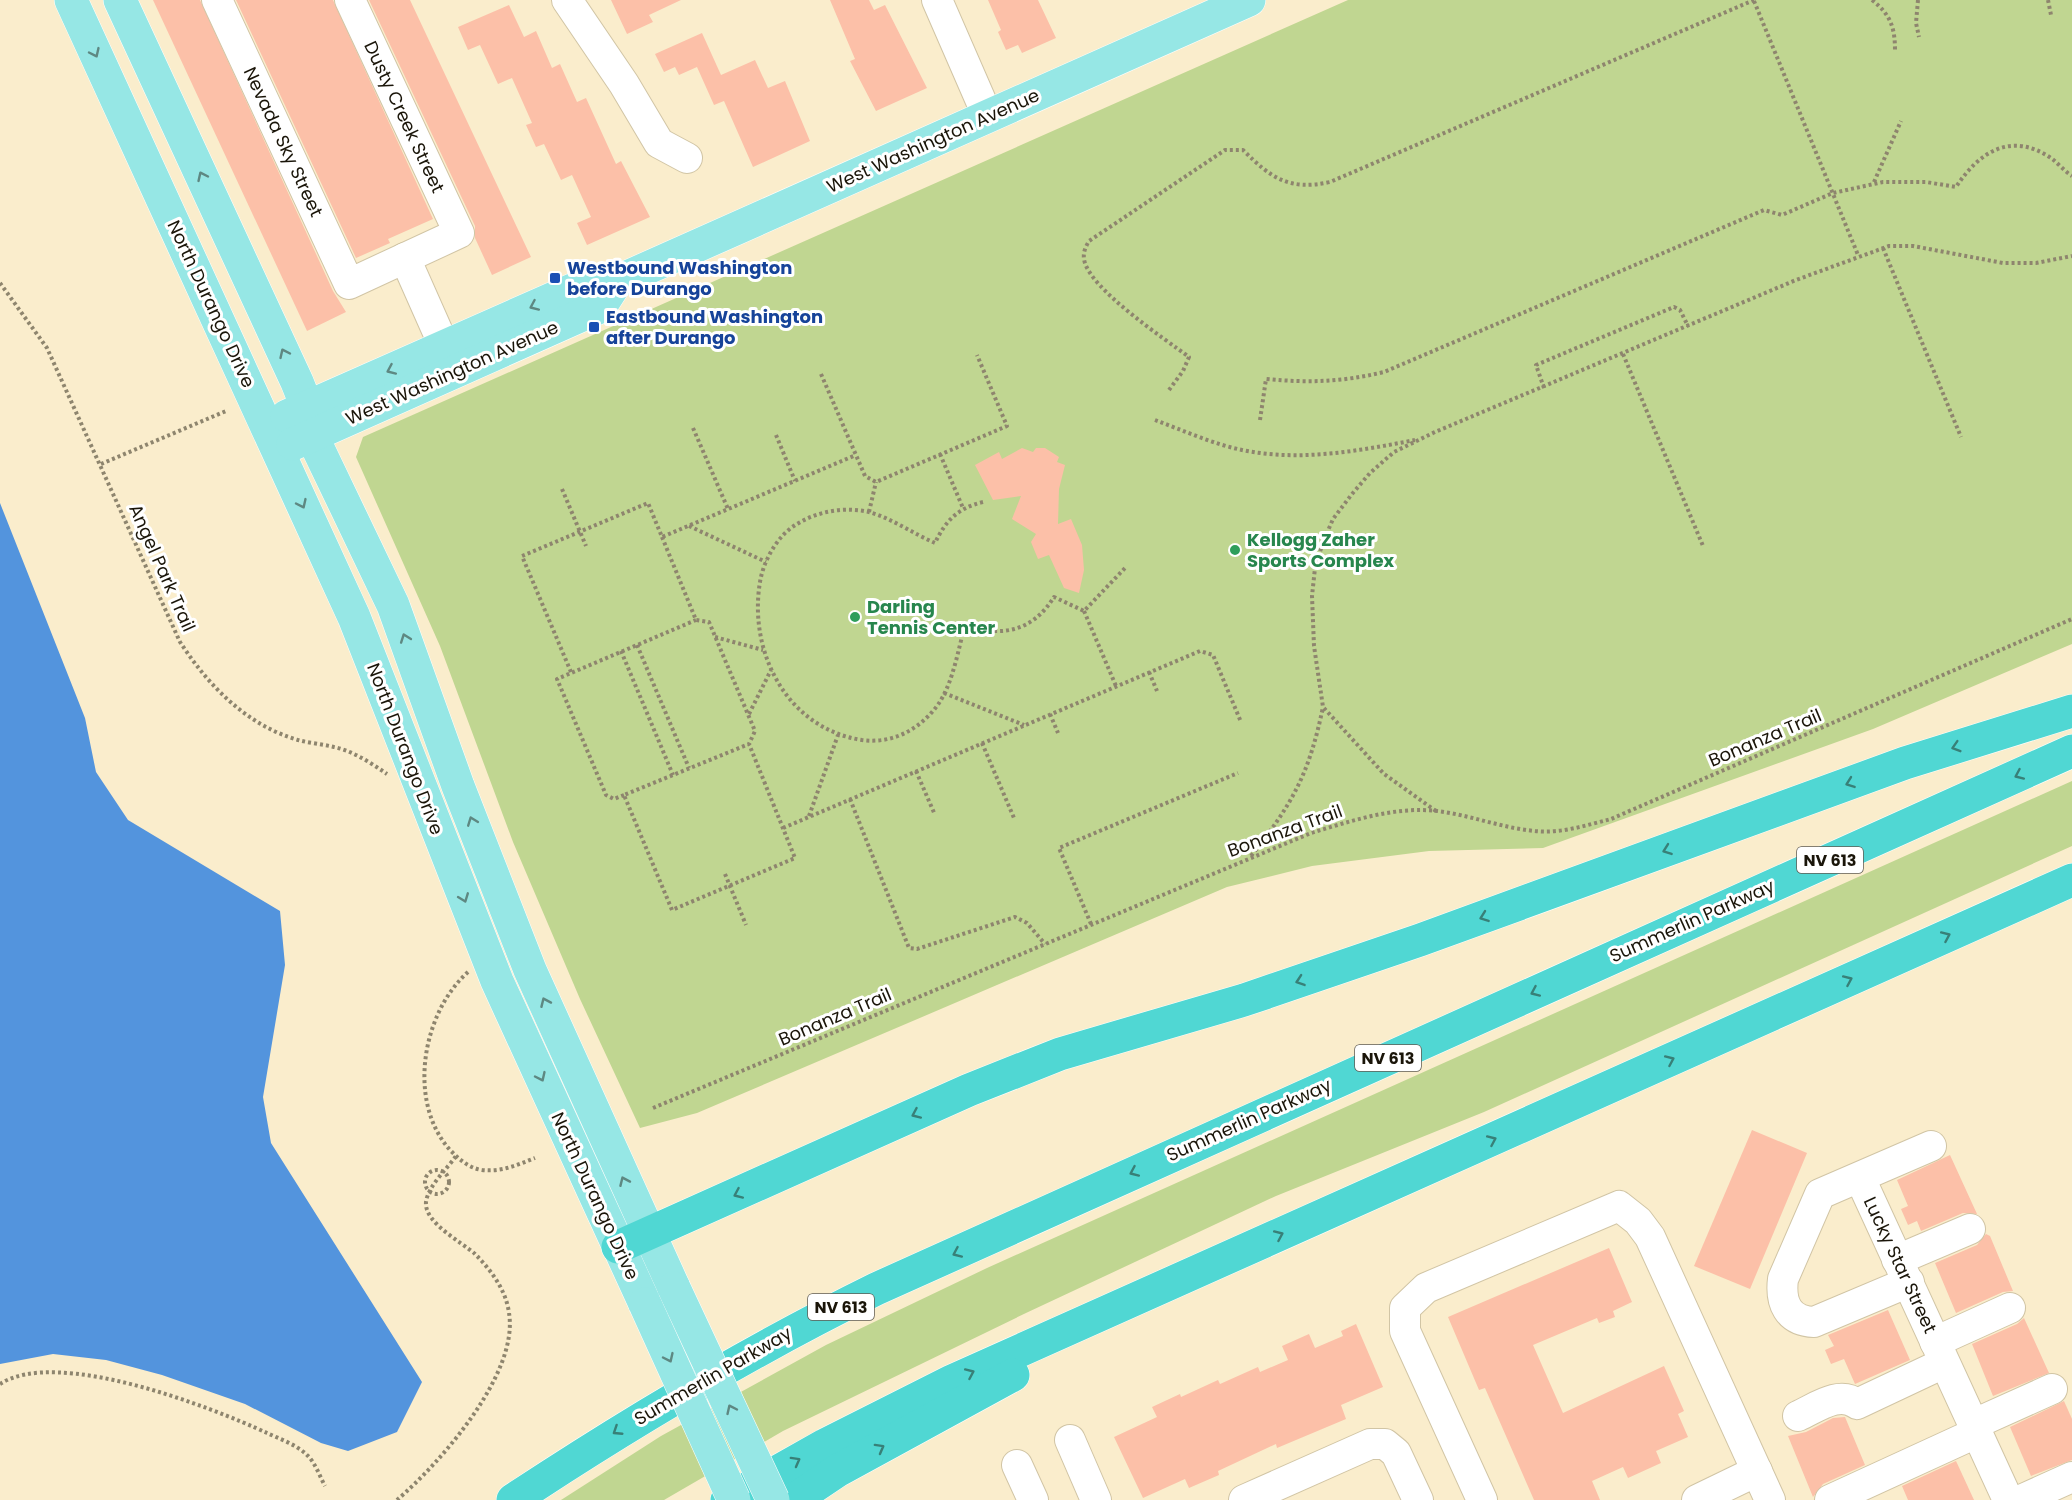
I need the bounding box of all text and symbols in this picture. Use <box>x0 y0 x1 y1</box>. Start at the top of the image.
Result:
street label: Dusty Creek Street <box>358 37 451 197</box>
one-way arrow <box>88 47 100 58</box>
street label: Nevada Sky Street <box>238 63 329 221</box>
street label: West Washington Avenue <box>823 82 1043 199</box>
one-way arrow <box>198 172 210 183</box>
street label: North Durango Drive <box>162 216 261 392</box>
place label: Westbound Washington before Durango <box>567 255 792 301</box>
marker: Westbound Washington before Durango <box>548 271 562 285</box>
one-way arrow <box>530 299 541 311</box>
place label: Eastbound Washington after Durango <box>606 304 823 350</box>
street label: West Washington Avenue <box>342 314 562 431</box>
marker: Eastbound Washington after Durango <box>587 320 601 334</box>
one-way arrow <box>279 349 291 360</box>
one-way arrow <box>386 362 397 374</box>
one-way arrow <box>294 498 306 509</box>
street label: Angel Park Trail <box>123 500 202 635</box>
place label: Kellogg Zaher Sports Complex <box>1247 527 1394 573</box>
marker: Kellogg Zaher Sports Complex <box>1228 543 1242 557</box>
place label: Darling Tennis Center <box>867 594 995 640</box>
marker: Darling Tennis Center <box>848 610 862 624</box>
one-way arrow <box>400 633 412 644</box>
street label: North Durango Drive <box>361 659 450 838</box>
street label: Bonanza Trail <box>1705 703 1825 773</box>
one-way arrow <box>1951 740 1962 752</box>
one-way arrow <box>2014 768 2025 780</box>
one-way arrow <box>1845 776 1856 788</box>
street label: Bonanza Trail <box>1224 798 1346 863</box>
one-way arrow <box>467 817 479 828</box>
one-way arrow <box>1662 843 1673 856</box>
road number: NV 613 <box>1797 847 1863 873</box>
street label: Summerlin Parkway <box>1605 873 1778 968</box>
one-way arrow <box>457 892 469 903</box>
one-way arrow <box>1479 909 1490 922</box>
one-way arrow <box>1940 932 1951 944</box>
one-way arrow <box>1295 973 1306 986</box>
one-way arrow <box>1841 976 1852 988</box>
street label: Bonanza Trail <box>775 982 895 1052</box>
one-way arrow <box>1531 985 1542 997</box>
one-way arrow <box>540 998 552 1009</box>
road number: NV 613 <box>1355 1045 1421 1071</box>
one-way arrow <box>1663 1055 1674 1067</box>
one-way arrow <box>533 1070 545 1081</box>
street label: Summerlin Parkway <box>1162 1072 1335 1167</box>
one-way arrow <box>911 1107 922 1119</box>
street label: North Durango Drive <box>546 1108 645 1284</box>
one-way arrow <box>1486 1135 1497 1147</box>
one-way arrow <box>1130 1165 1141 1177</box>
one-way arrow <box>619 1176 631 1187</box>
one-way arrow <box>734 1187 745 1199</box>
street label: Lucky Star Street <box>1858 1192 1943 1337</box>
one-way arrow <box>1272 1230 1283 1242</box>
one-way arrow <box>952 1245 963 1257</box>
road number: NV 613 <box>808 1294 874 1320</box>
street label: Summerlin Parkway <box>629 1320 796 1431</box>
one-way arrow <box>662 1351 674 1362</box>
one-way arrow <box>963 1368 974 1380</box>
one-way arrow <box>726 1404 738 1415</box>
one-way arrow <box>613 1424 623 1436</box>
one-way arrow <box>874 1444 884 1455</box>
one-way arrow <box>790 1457 800 1468</box>

